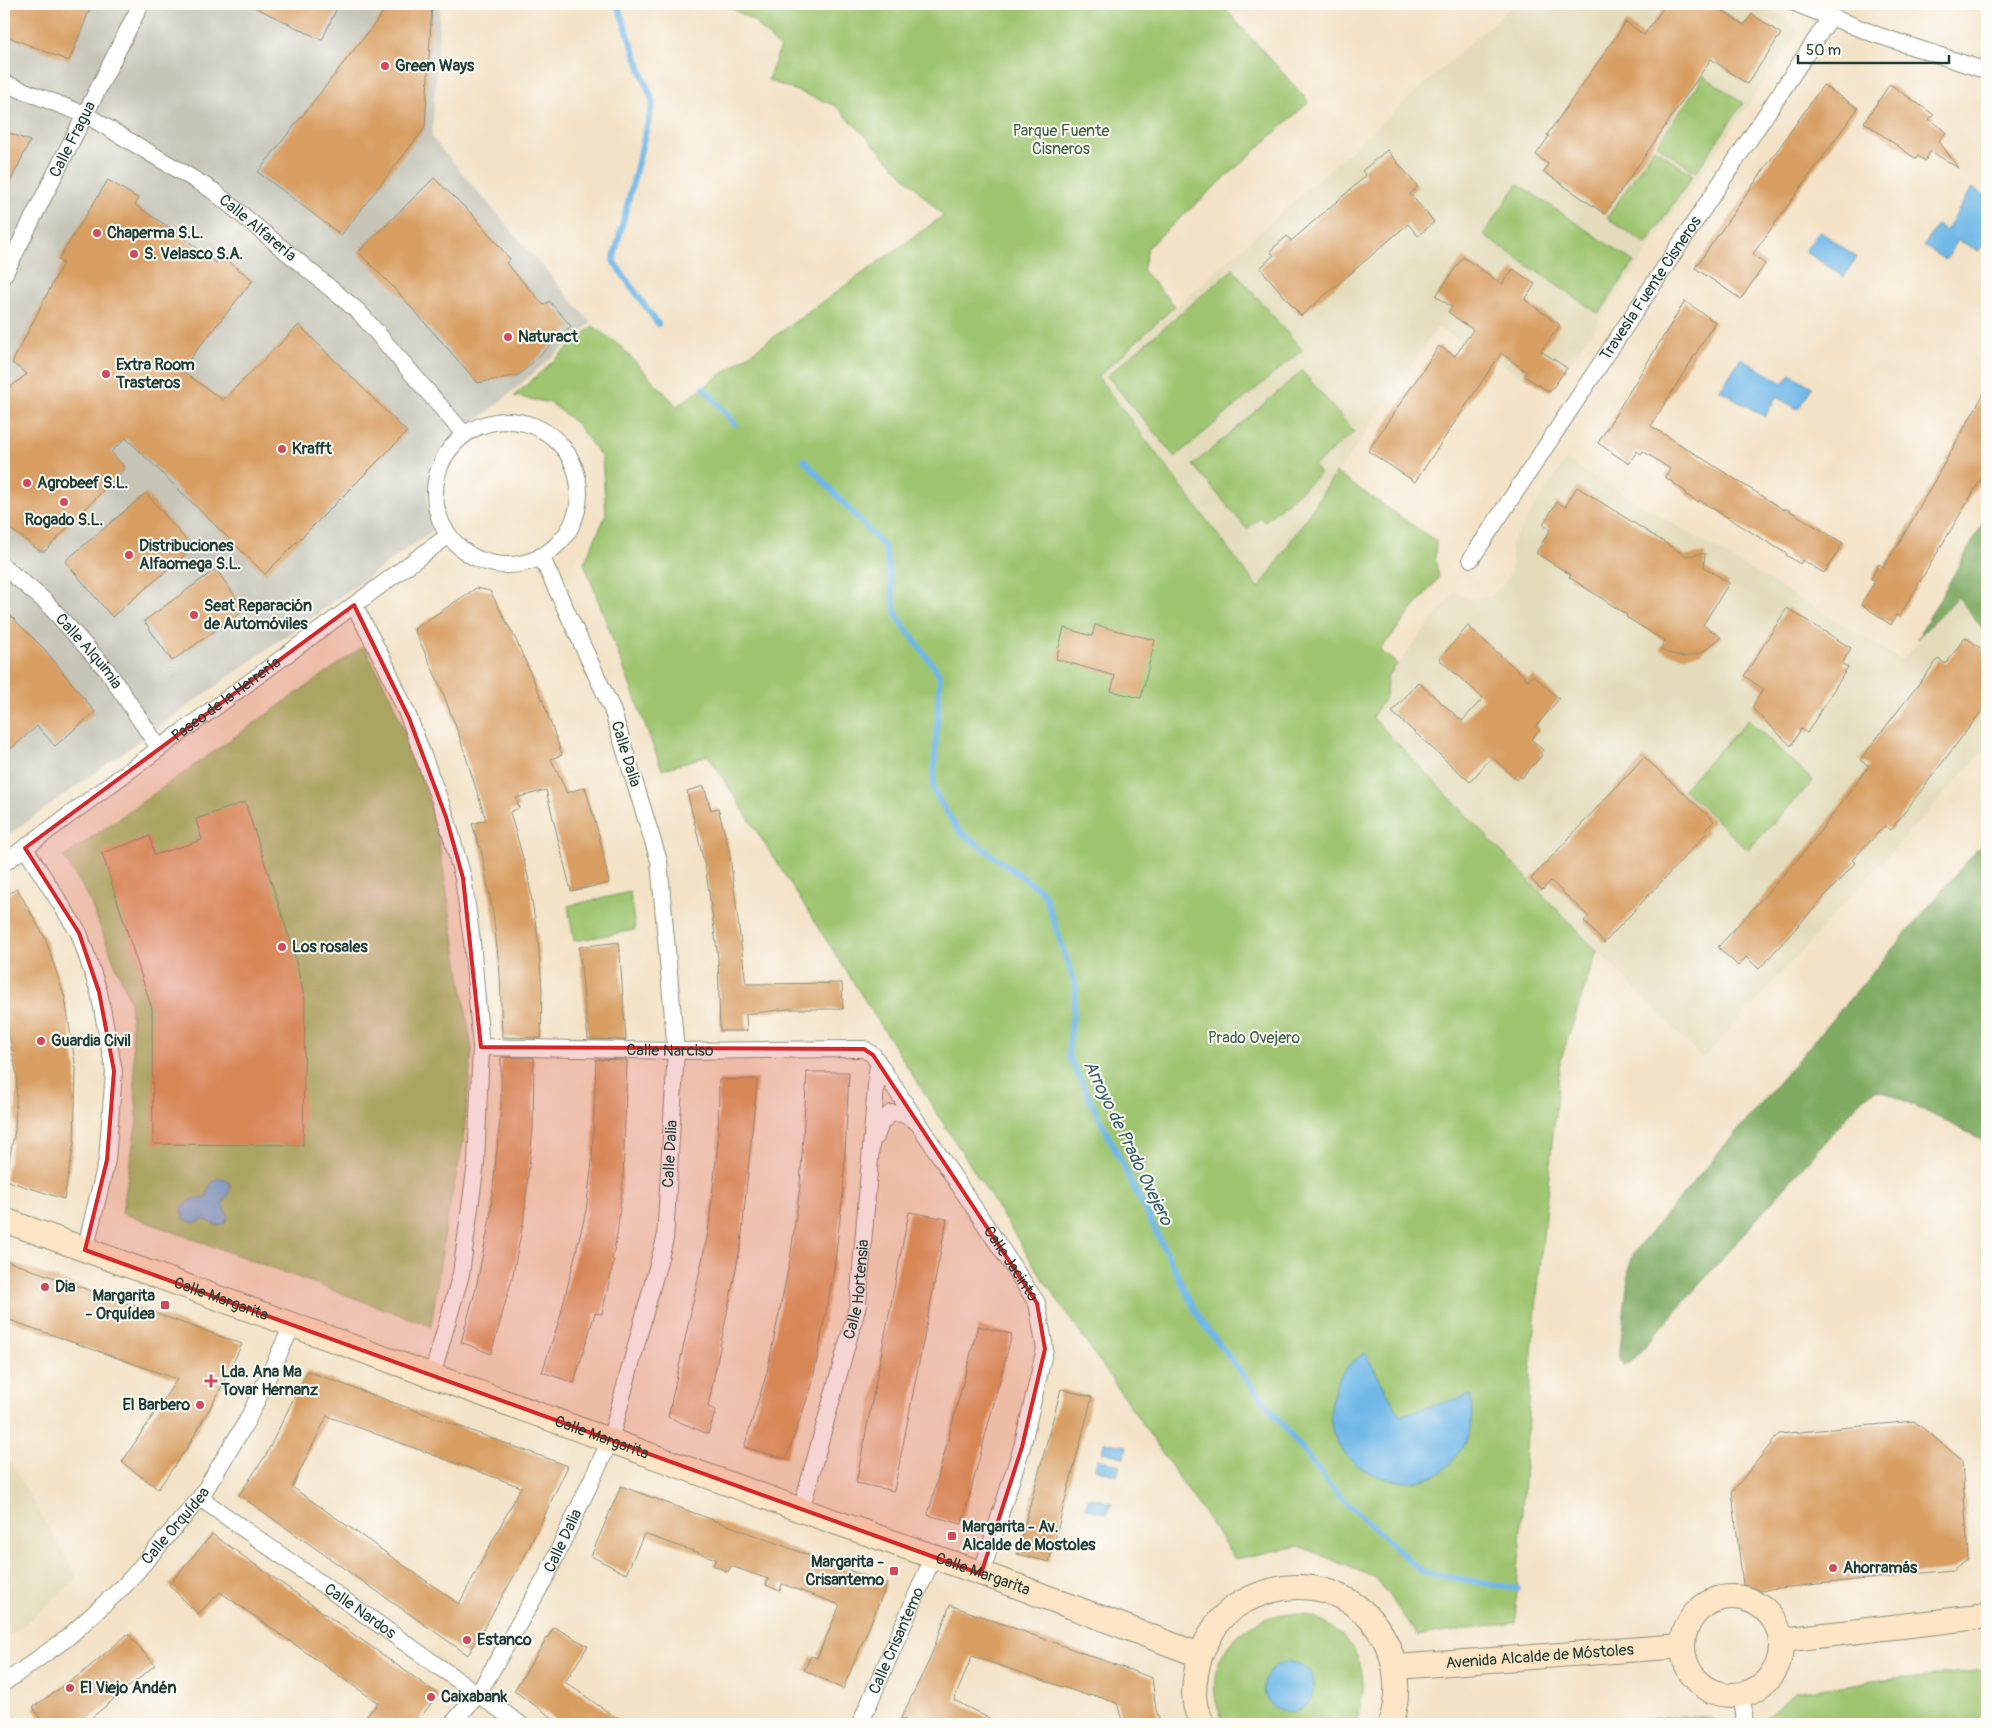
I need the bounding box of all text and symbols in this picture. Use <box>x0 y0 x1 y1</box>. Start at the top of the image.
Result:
scale bar <box>1798 32 1950 64</box>
text: 50 m <box>1806 41 1841 60</box>
place label: Green Ways <box>395 56 475 76</box>
marker: Green Ways <box>379 60 391 72</box>
street label: Calle Fragua <box>45 98 100 181</box>
park label: Parque Fuente Cisneros <box>1013 121 1109 159</box>
street label: Calle Alfarería <box>215 190 301 266</box>
street label: Travesía Fuente Cisneros <box>1596 212 1706 364</box>
place label: Chaperma S.L. <box>107 223 203 243</box>
marker: Chaperma S.L. <box>91 227 103 239</box>
place label: S. Velasco S.A. <box>144 244 243 264</box>
marker: S. Velasco S.A. <box>128 248 140 260</box>
place label: Naturact <box>518 327 579 347</box>
marker: Naturact <box>502 331 514 343</box>
place label: Extra Room Trasteros <box>115 355 195 393</box>
marker: Extra Room Trasteros <box>100 368 112 380</box>
place label: Krafft <box>292 439 332 459</box>
marker: Krafft <box>276 443 288 455</box>
place label: Agrobeef S.L. <box>37 473 128 493</box>
marker: Agrobeef S.L. <box>21 477 33 489</box>
marker: Rogado S.L. <box>58 496 70 508</box>
place label: Rogado S.L. <box>25 510 103 530</box>
place label: Distribuciones Alfaomega S.L. <box>139 536 241 574</box>
marker: Distribuciones Alfaomega S.L. <box>123 549 135 561</box>
place label: Seat Reparación de Automóviles <box>204 596 312 634</box>
street label: Calle Alquimia <box>51 609 127 693</box>
marker: Seat Reparación de Automóviles <box>188 609 200 621</box>
street label: Paseo de la Herrería <box>168 652 285 746</box>
street label: Calle Dalia <box>607 719 645 789</box>
place label: Los rosales <box>292 937 369 957</box>
marker: Los rosales <box>276 941 288 953</box>
park label: Prado Ovejero <box>1208 1028 1300 1048</box>
place label: Guardia Civil <box>51 1031 131 1051</box>
marker: Guardia Civil <box>35 1035 47 1047</box>
street label: Calle Narciso <box>626 1040 714 1061</box>
water label: Arroyo de Prado Ovejero <box>1078 1057 1178 1230</box>
street label: Calle Dalia <box>658 1119 682 1188</box>
street label: Calle Jacinto <box>979 1222 1043 1305</box>
street label: Calle Hortensia <box>839 1239 873 1342</box>
street label: Calle Margarita <box>171 1273 271 1325</box>
place label: Dia <box>55 1277 76 1297</box>
marker: Dia <box>39 1281 51 1293</box>
place label: Margarita - Orquídea <box>85 1286 156 1324</box>
marker: Margarita - Orquídea <box>159 1299 171 1311</box>
place label: Lda. Ana Mª Tovar Hernanz <box>220 1362 319 1400</box>
marker: Lda. Ana Mª Tovar Hernanz <box>205 1375 217 1387</box>
place label: El Barbero <box>122 1395 190 1415</box>
marker: El Barbero <box>194 1399 206 1411</box>
street label: Calle Margarita <box>552 1411 652 1464</box>
street label: Calle Orquídea <box>137 1483 214 1569</box>
street label: Calle Dalia <box>540 1506 587 1576</box>
place label: Margarita - Av. Alcalde de Mostoles <box>962 1517 1096 1555</box>
marker: Margarita - Av. Alcalde de Mostoles <box>946 1530 958 1542</box>
street label: Calle Margarita <box>933 1548 1033 1600</box>
place label: Margarita - Crisantemo <box>806 1552 884 1590</box>
place label: Ahorramás <box>1843 1558 1918 1578</box>
marker: Ahorramás <box>1827 1562 1839 1574</box>
marker: Margarita - Crisantemo <box>888 1565 900 1577</box>
street label: Calle Nardos <box>320 1579 400 1643</box>
street label: Calle Crisantemo <box>864 1584 929 1697</box>
place label: Estanco <box>477 1630 532 1650</box>
marker: Estanco <box>461 1634 473 1646</box>
street label: Avenida Alcalde de Móstoles <box>1445 1640 1634 1673</box>
place label: El Viejo Andén <box>80 1678 177 1698</box>
marker: El Viejo Andén <box>64 1682 76 1694</box>
place label: Caixabank <box>441 1687 507 1707</box>
marker: Caixabank <box>425 1691 437 1703</box>

